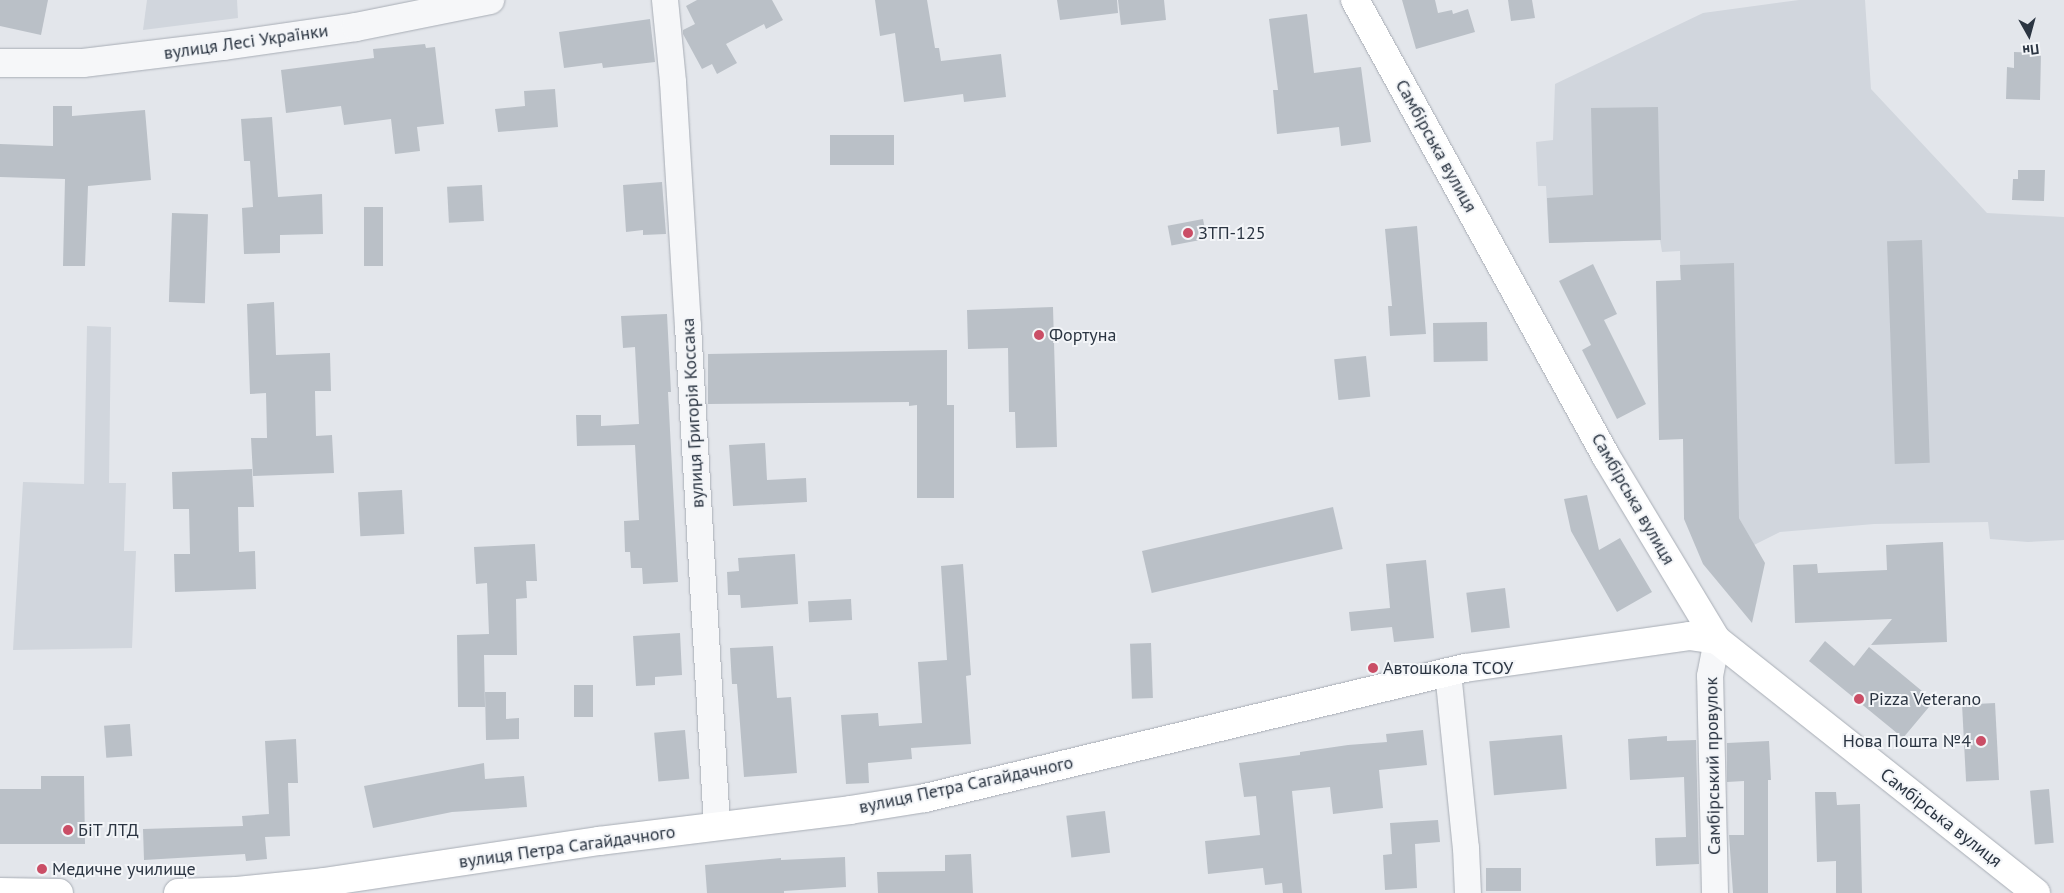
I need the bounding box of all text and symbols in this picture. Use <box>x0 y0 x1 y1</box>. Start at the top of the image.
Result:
north arrow <box>2004 10 2054 60</box>
street label: вулиця Лесі Українки <box>162 20 330 64</box>
text: Пн <box>2022 40 2040 60</box>
street label: Самбірська вулиця <box>1391 76 1481 216</box>
place label: ЗТП-125 <box>1198 222 1265 244</box>
marker: ЗТП-125 <box>1182 227 1194 239</box>
street label: вулиця Григорія Коссака <box>677 317 709 509</box>
place label: Фортуна <box>1049 324 1116 346</box>
marker: Фортуна <box>1033 329 1045 341</box>
street label: Самбірська вулиця <box>1587 429 1679 569</box>
place label: Автошкола ТСОУ <box>1383 657 1514 679</box>
marker: Автошкола ТСОУ <box>1367 662 1379 674</box>
street label: Самбірський провулок <box>1701 677 1725 855</box>
place label: Pizza Veterano <box>1869 688 1982 710</box>
marker: Pizza Veterano <box>1853 693 1865 705</box>
place label: Нова Пошта №4 <box>1843 730 1971 752</box>
marker: Нова Пошта №4 <box>1975 735 1987 747</box>
street label: вулиця Петра Сагайдачного <box>857 752 1075 818</box>
street label: Самбірська вулиця <box>1876 764 2006 872</box>
place label: БіТ ЛТД <box>78 819 140 841</box>
street label: вулиця Петра Сагайдачного <box>457 821 677 873</box>
marker: БіТ ЛТД <box>62 824 74 836</box>
place label: Медичне училище <box>52 858 196 880</box>
marker: Медичне училище <box>36 863 48 875</box>

